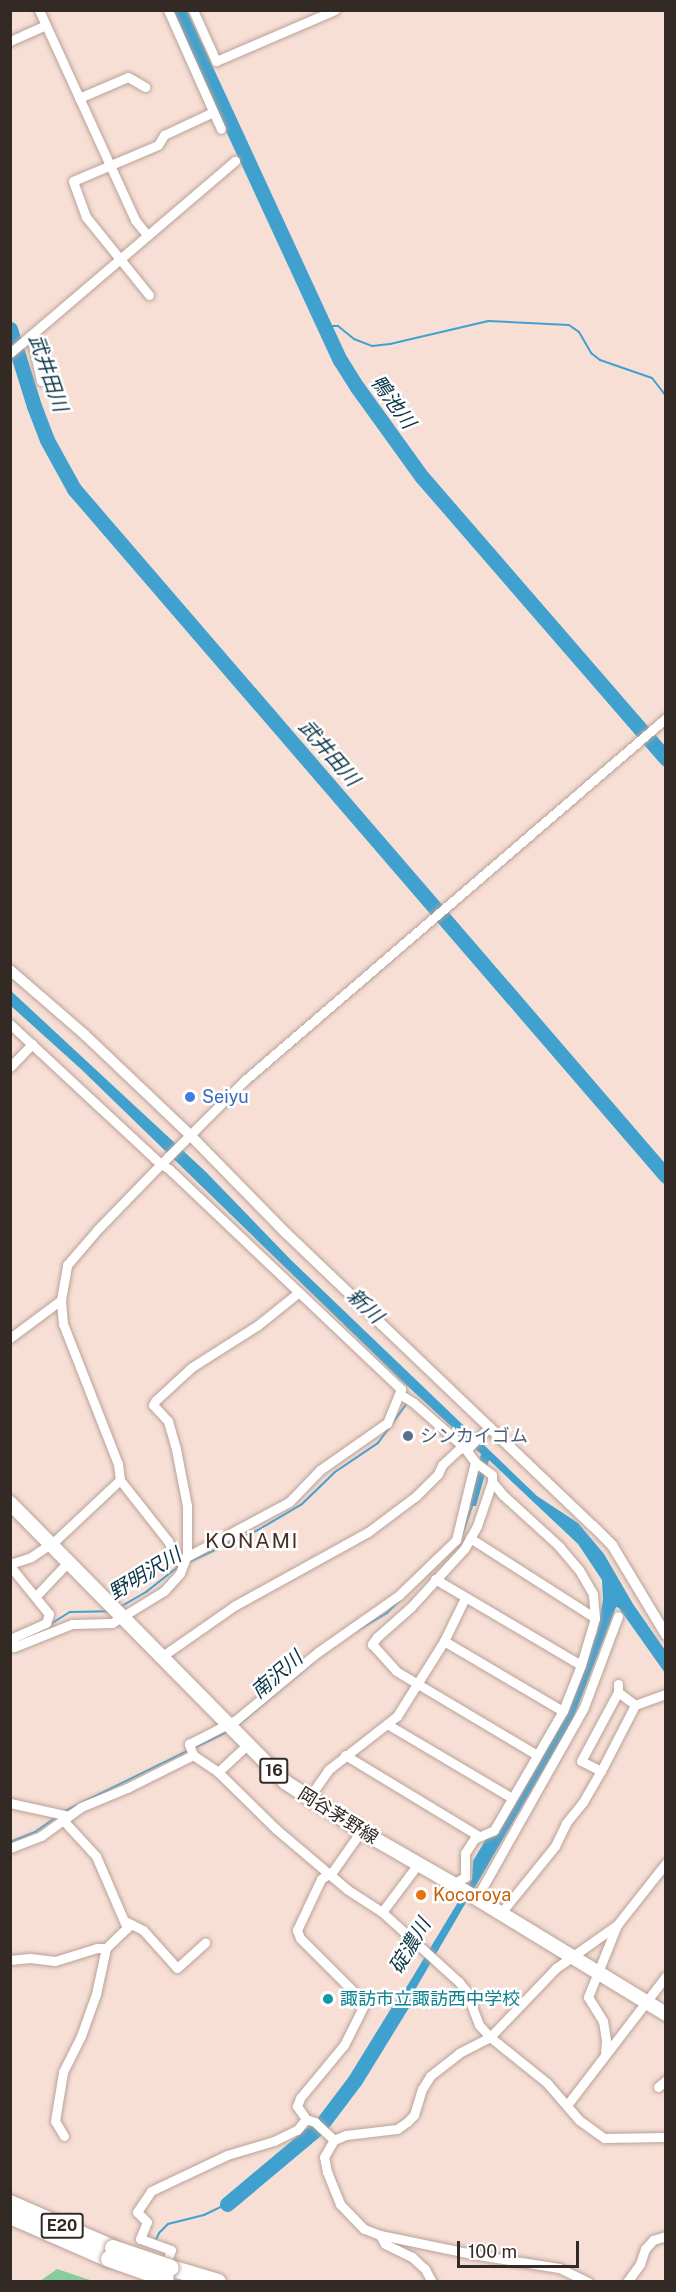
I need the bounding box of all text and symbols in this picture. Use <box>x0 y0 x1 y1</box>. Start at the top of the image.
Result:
water label: 武井田川 <box>24 331 72 415</box>
water label: 鴨池川 <box>366 371 420 433</box>
water label: 武井田川 <box>294 715 364 791</box>
place label: Seiyu <box>202 1086 249 1108</box>
marker: Seiyu <box>183 1090 197 1104</box>
water label: 新川 <box>342 1284 388 1328</box>
place label: シンカイゴム <box>420 1425 528 1447</box>
marker: シンカイゴム <box>401 1429 415 1443</box>
district label: KONAMI <box>205 1528 299 1554</box>
water label: 野明沢川 <box>105 1543 185 1605</box>
water label: 南沢川 <box>246 1646 308 1704</box>
road number: 16 <box>259 1758 289 1784</box>
street label: 岡谷茅野線 <box>294 1783 382 1849</box>
place label: Kocoroya <box>433 1884 511 1906</box>
marker: Kocoroya <box>414 1888 428 1902</box>
water label: 碇濃川 <box>384 1914 436 1978</box>
place label: 諏訪市立諏訪西中学校 <box>340 1988 520 2010</box>
marker: 諏訪市立諏訪西中学校 <box>321 1992 335 2006</box>
road number: E20 <box>40 2213 84 2239</box>
scale bar <box>460 2229 582 2267</box>
text: 100 m <box>468 2241 517 2262</box>

